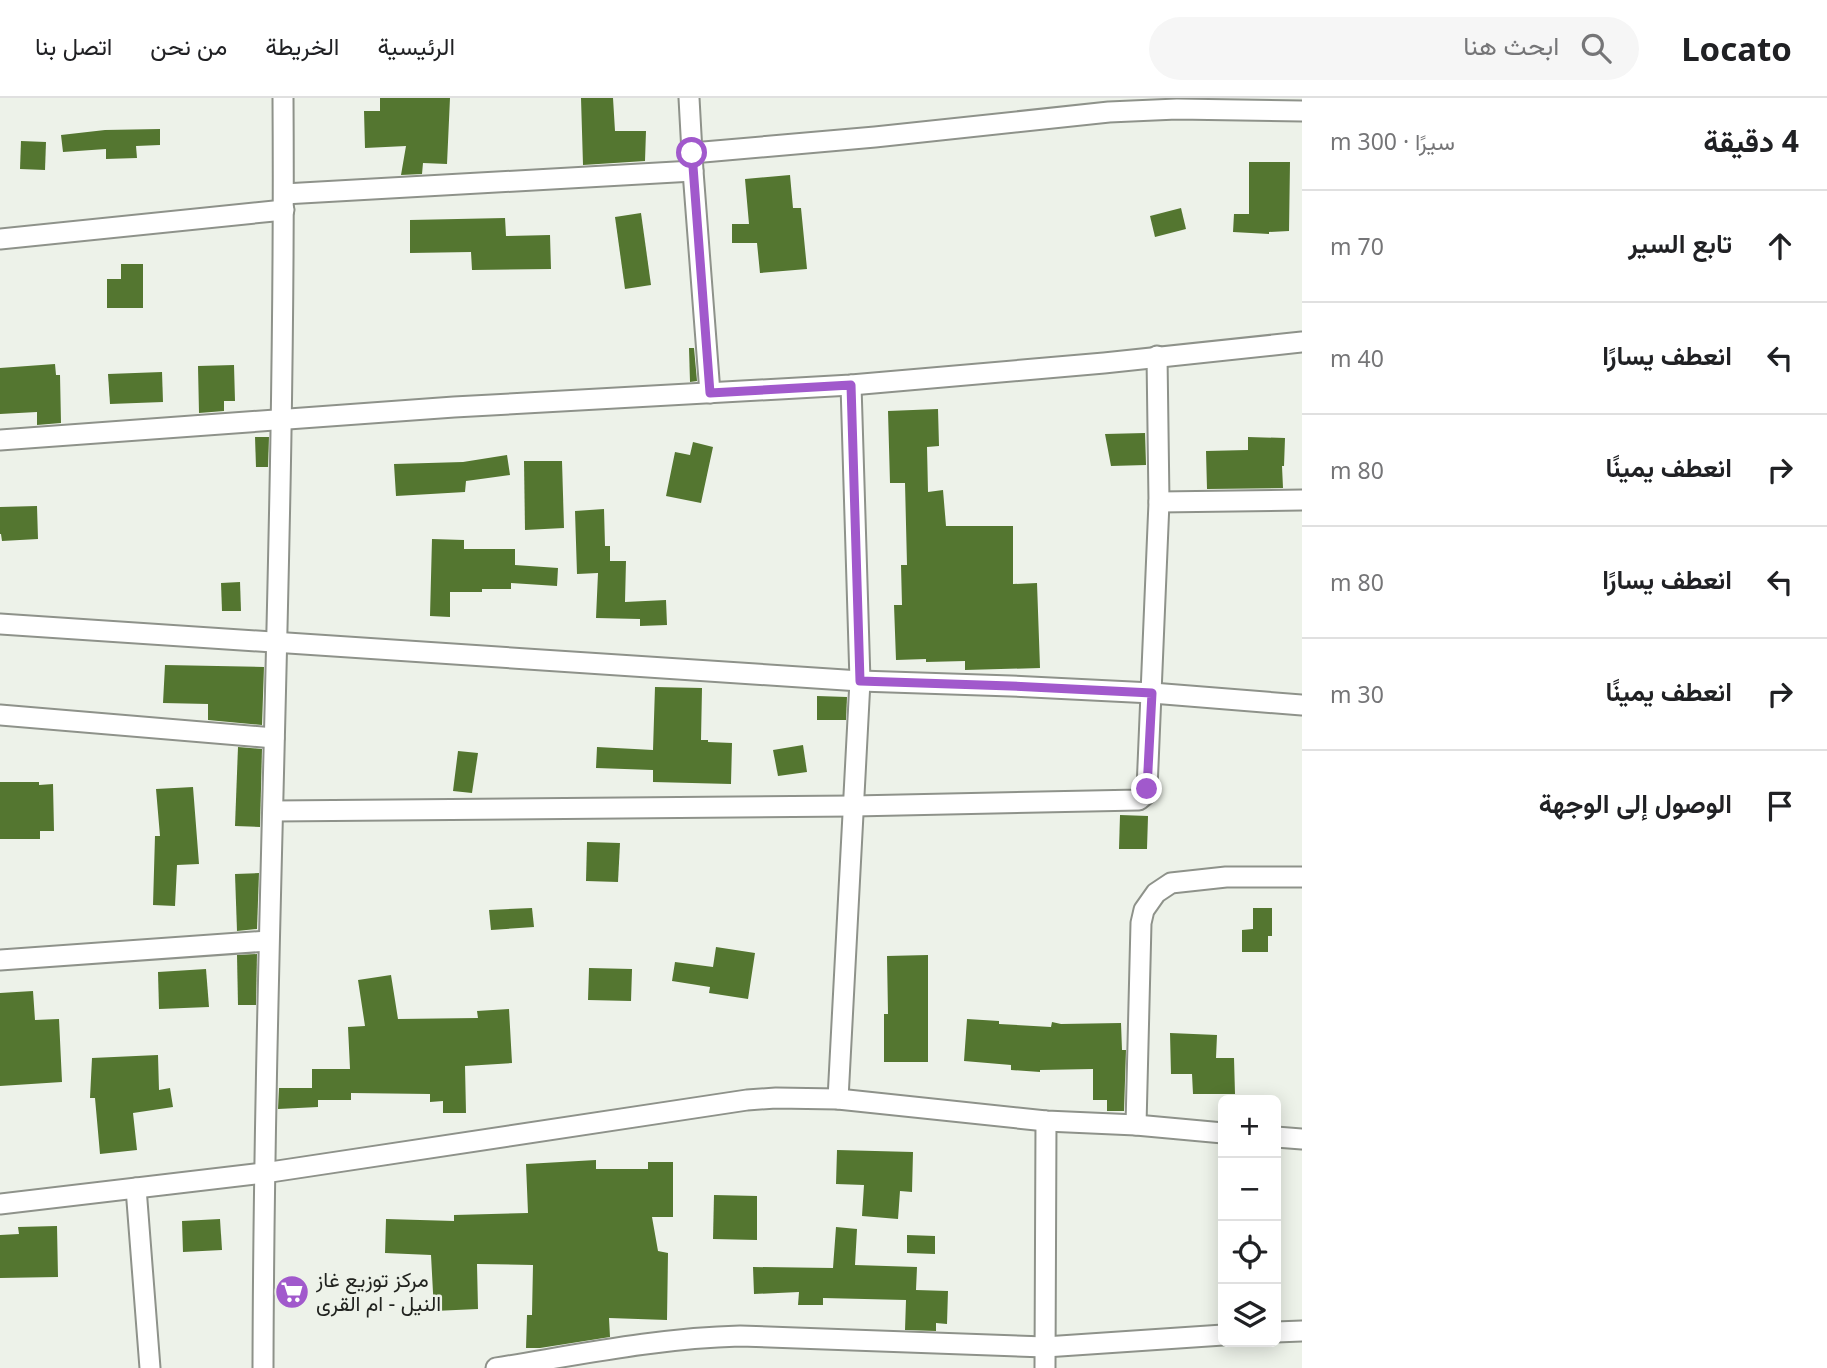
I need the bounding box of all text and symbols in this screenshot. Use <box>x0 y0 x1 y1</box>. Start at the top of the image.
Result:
search box <box>1149 17 1639 80</box>
text: Locato <box>1681 26 1792 71</box>
text: ابحث هنا <box>1463 27 1559 63</box>
text: اتصل بنا <box>35 29 112 62</box>
text: من نحن <box>150 29 227 62</box>
text: الخريطة <box>265 29 339 62</box>
text: الرئيسية <box>377 29 455 62</box>
icon: search <box>1577 29 1615 67</box>
text: 4 دقيقة <box>1703 120 1799 161</box>
text: سيرًا · 300 m <box>1330 125 1455 157</box>
route start <box>676 137 707 168</box>
text: تابع السير <box>1628 225 1732 261</box>
icon: ahead <box>1761 227 1799 265</box>
text: 70 m <box>1330 230 1384 262</box>
text: انعطف يسارًا <box>1602 337 1732 373</box>
icon: left <box>1761 339 1799 377</box>
text: 40 m <box>1330 342 1384 374</box>
text: انعطف يمينًا <box>1605 449 1732 485</box>
icon: right <box>1761 451 1799 489</box>
text: 80 m <box>1330 454 1384 486</box>
text: انعطف يسارًا <box>1602 561 1732 597</box>
icon: left <box>1761 563 1799 601</box>
text: 80 m <box>1330 566 1384 598</box>
text: انعطف يمينًا <box>1605 673 1732 709</box>
icon: right <box>1761 675 1799 713</box>
text: 30 m <box>1330 678 1384 710</box>
route end <box>1131 773 1162 804</box>
text: الوصول إلى الوجهة <box>1539 785 1732 821</box>
icon: arrive <box>1761 787 1799 825</box>
map controls <box>1218 1095 1281 1347</box>
button: + <box>1218 1095 1281 1158</box>
button: − <box>1218 1158 1281 1221</box>
button: locate <box>1218 1221 1281 1284</box>
place label: مركز توزيع غاز النيل - ام القرى <box>315 1265 441 1318</box>
supermarket icon: مركز توزيع غاز النيل - ام القرى <box>273 1273 311 1311</box>
button: layers <box>1218 1284 1281 1347</box>

